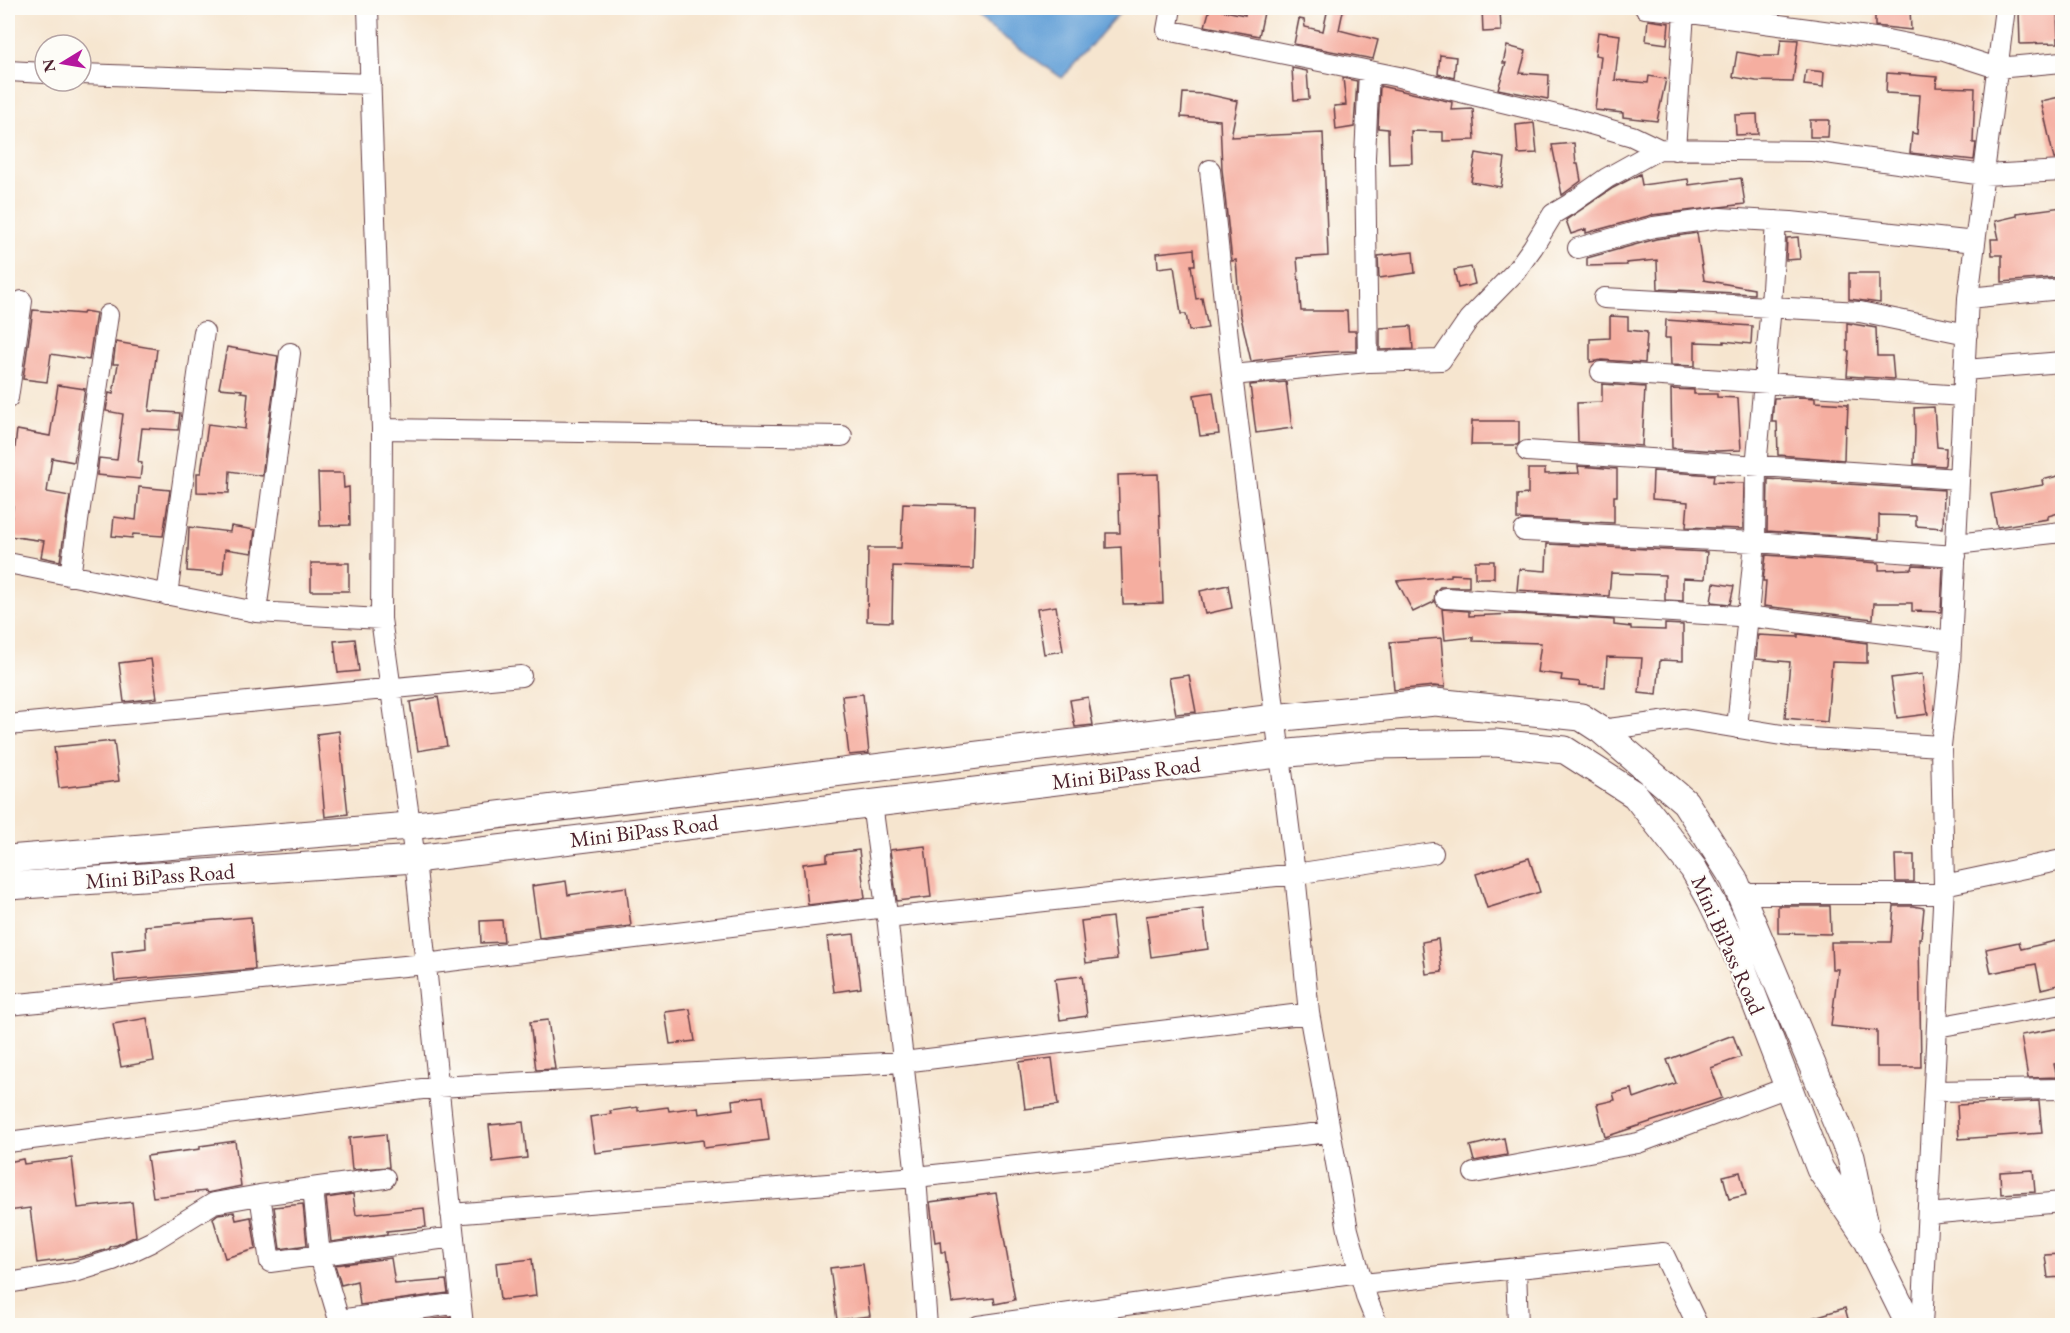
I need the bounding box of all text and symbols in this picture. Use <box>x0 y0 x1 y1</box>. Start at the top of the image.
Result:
north arrow <box>33 33 93 93</box>
text: N <box>37 57 60 74</box>
street label: Mini BiPass Road <box>1050 749 1203 796</box>
street label: Mini BiPass Road <box>568 807 721 854</box>
street label: Mini BiPass Road <box>84 856 236 896</box>
street label: Mini BiPass Road <box>1684 871 1772 1020</box>

